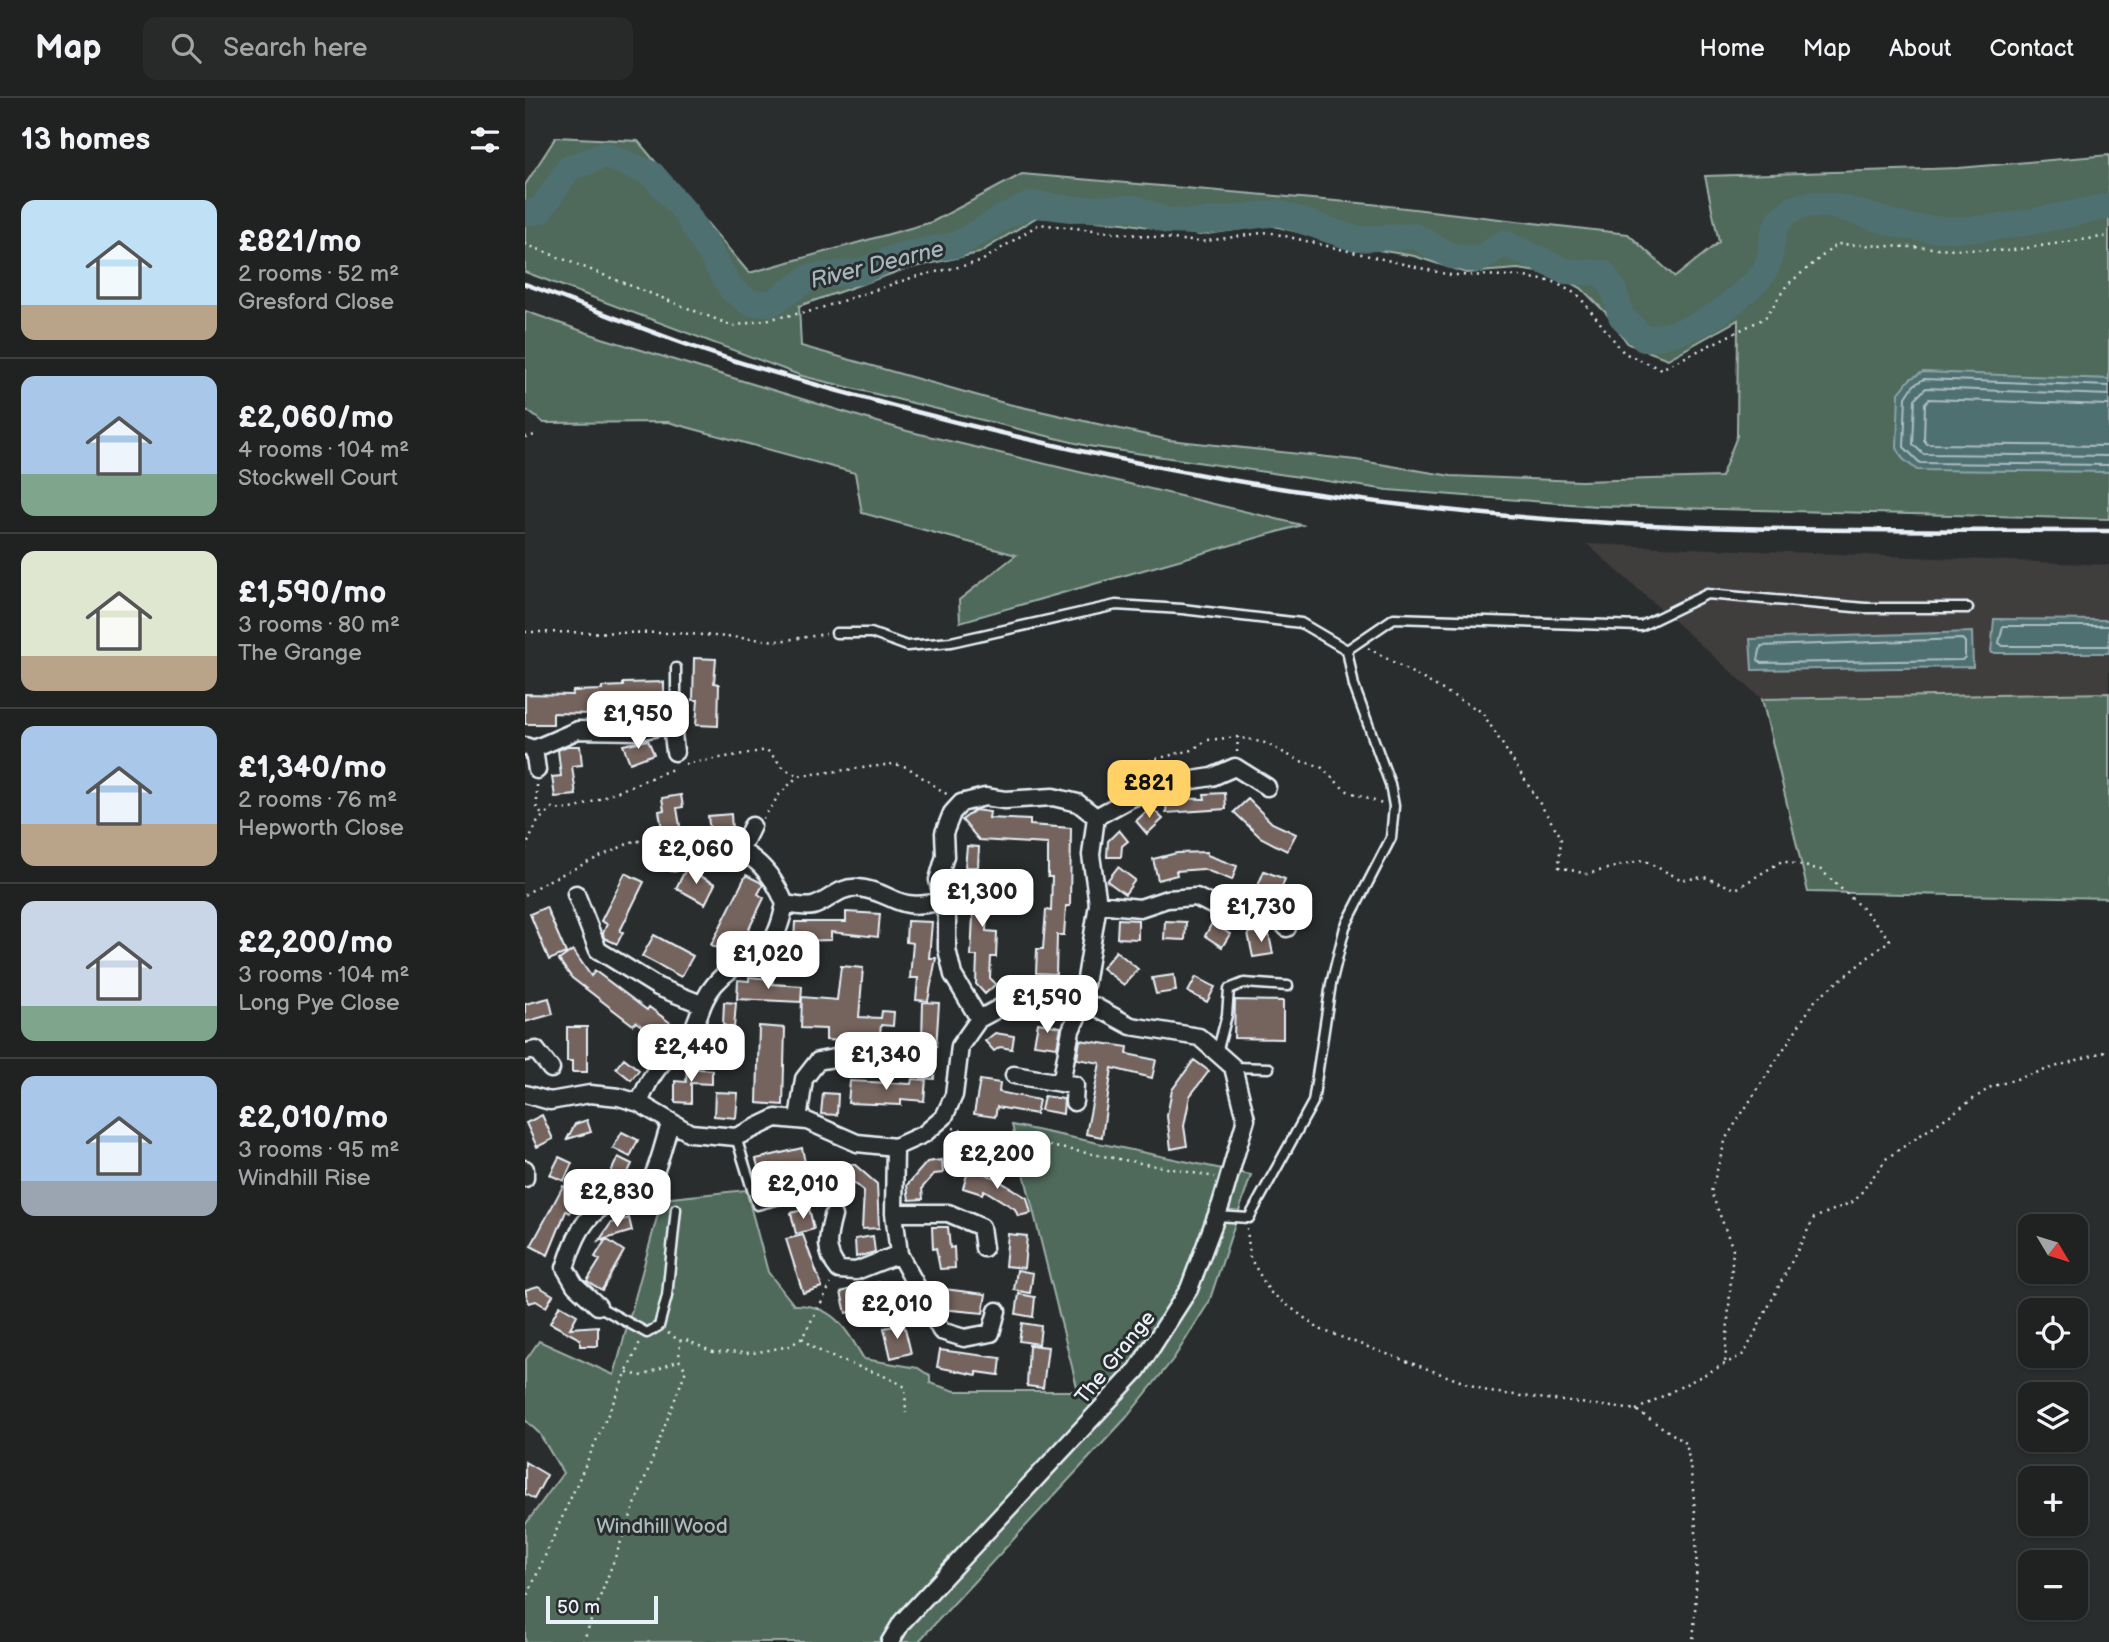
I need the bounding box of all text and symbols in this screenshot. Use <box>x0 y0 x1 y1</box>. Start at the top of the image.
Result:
search box <box>143 17 633 80</box>
text: Map <box>35 28 101 68</box>
icon: search <box>167 29 205 67</box>
text: Search here <box>223 33 367 64</box>
text: Home <box>1700 34 1765 63</box>
text: Map <box>1803 34 1851 63</box>
text: About <box>1889 34 1951 63</box>
text: Contact <box>1989 34 2074 63</box>
icon: filters <box>466 121 504 159</box>
text: 13 homes <box>21 122 150 158</box>
text: £821/mo <box>238 224 361 260</box>
icon: home <box>77 228 161 312</box>
water label: River Dearne <box>807 235 947 295</box>
text: 2 rooms · 52 m² <box>238 260 399 288</box>
text: Gresford Close <box>238 288 394 316</box>
text: £2,060/mo <box>238 400 394 436</box>
icon: home <box>77 404 161 488</box>
text: 4 rooms · 104 m² <box>238 436 409 464</box>
text: Stockwell Court <box>238 464 398 492</box>
text: £1,590/mo <box>238 575 386 611</box>
icon: home <box>77 579 161 663</box>
text: 3 rooms · 80 m² <box>238 611 400 639</box>
text: The Grange <box>238 639 362 667</box>
pin: £1,950 <box>581 692 695 751</box>
text: £1,950 <box>603 700 673 728</box>
text: £1,340/mo <box>238 750 387 786</box>
icon: home <box>77 754 161 838</box>
pin: £821 <box>1108 760 1190 820</box>
text: £821 <box>1123 769 1175 797</box>
text: 2 rooms · 76 m² <box>238 786 397 814</box>
text: Hepworth Close <box>238 814 404 842</box>
pin: £2,060 <box>639 826 753 886</box>
text: £2,060 <box>658 835 734 863</box>
pin: £1,300 <box>925 870 1039 929</box>
text: £1,300 <box>946 878 1018 906</box>
pin: £1,730 <box>1204 884 1318 944</box>
text: £1,730 <box>1226 893 1296 921</box>
text: £2,200/mo <box>238 925 393 961</box>
icon: home <box>77 929 161 1013</box>
pin: £1,020 <box>711 932 825 991</box>
text: £1,020 <box>732 940 804 968</box>
text: 3 rooms · 104 m² <box>238 961 409 989</box>
pin: £1,590 <box>990 976 1104 1035</box>
text: £1,590 <box>1012 984 1082 1012</box>
text: Long Pye Close <box>238 989 400 1017</box>
pin: £2,440 <box>634 1024 748 1084</box>
pin: £1,340 <box>829 1032 943 1092</box>
text: £2,440 <box>654 1033 728 1061</box>
text: £1,340 <box>851 1041 921 1069</box>
text: £2,010/mo <box>238 1100 388 1136</box>
icon: home <box>77 1104 161 1188</box>
pin: £2,200 <box>940 1132 1054 1191</box>
text: 3 rooms · 95 m² <box>238 1136 399 1164</box>
text: £2,200 <box>959 1140 1035 1168</box>
pin: £2,010 <box>746 1162 860 1221</box>
text: Windhill Rise <box>238 1164 371 1192</box>
pin: £2,830 <box>560 1170 674 1229</box>
text: £2,010 <box>767 1170 839 1198</box>
text: £2,830 <box>580 1178 654 1206</box>
north arrow <box>2018 1214 2088 1284</box>
map controls <box>2018 1214 2088 1620</box>
pin: £2,010 <box>840 1282 954 1341</box>
text: £2,010 <box>861 1290 933 1318</box>
button: locate <box>2018 1298 2088 1368</box>
street label: The Grange <box>1070 1306 1161 1409</box>
button: layers <box>2018 1382 2088 1452</box>
button: + <box>2018 1466 2088 1536</box>
park label: Windhill Wood <box>596 1514 728 1539</box>
button: − <box>2018 1550 2088 1620</box>
scale bar <box>546 1593 658 1625</box>
text: 50 m <box>557 1596 600 1619</box>

